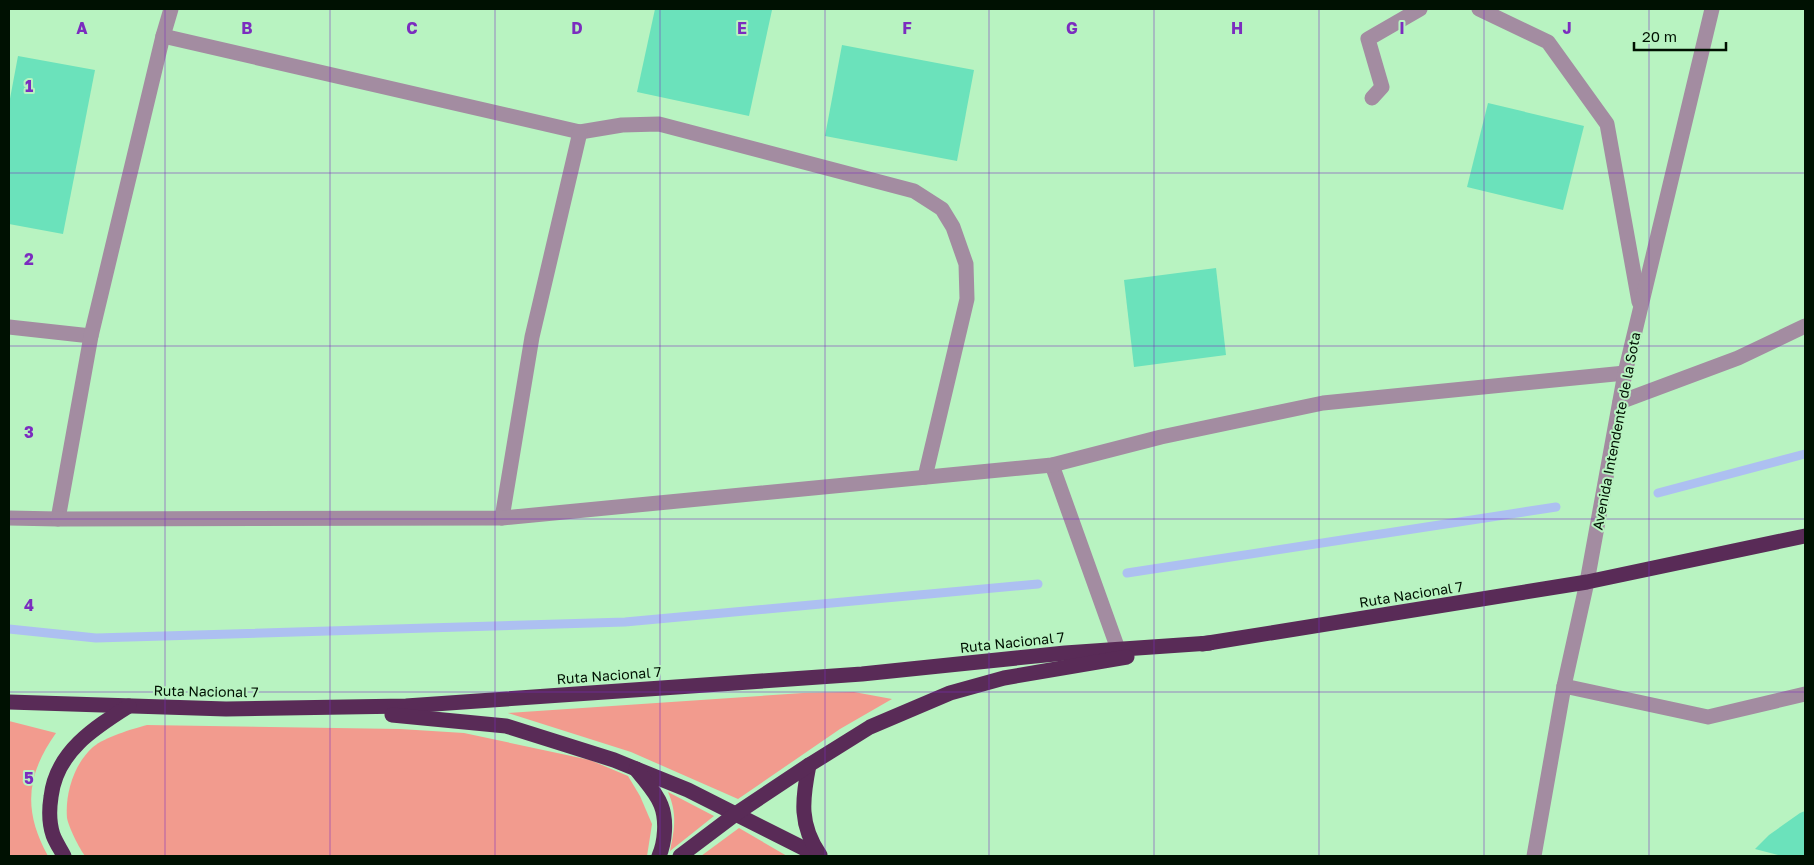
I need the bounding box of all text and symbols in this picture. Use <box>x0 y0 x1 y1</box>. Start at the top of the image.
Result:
text: A <box>76 18 88 38</box>
text: B <box>241 18 253 38</box>
text: C <box>406 18 418 38</box>
text: D <box>571 18 583 38</box>
text: E <box>737 18 747 38</box>
text: F <box>902 18 912 38</box>
text: G <box>1066 18 1078 38</box>
text: H <box>1231 18 1243 38</box>
text: I <box>1399 18 1405 38</box>
text: J <box>1562 18 1572 38</box>
scale bar <box>1634 20 1726 52</box>
text: 20 m <box>1642 27 1677 45</box>
text: 1 <box>25 76 33 96</box>
text: 2 <box>24 249 34 269</box>
street label: Avenida Intendente de la Sota <box>1588 331 1644 531</box>
text: 3 <box>24 422 34 442</box>
street label: Ruta Nacional 7 <box>1358 577 1464 611</box>
text: 4 <box>24 595 34 615</box>
street label: Ruta Nacional 7 <box>959 628 1065 656</box>
street label: Ruta Nacional 7 <box>556 663 662 687</box>
street label: Ruta Nacional 7 <box>153 682 259 700</box>
text: 5 <box>24 768 34 788</box>

